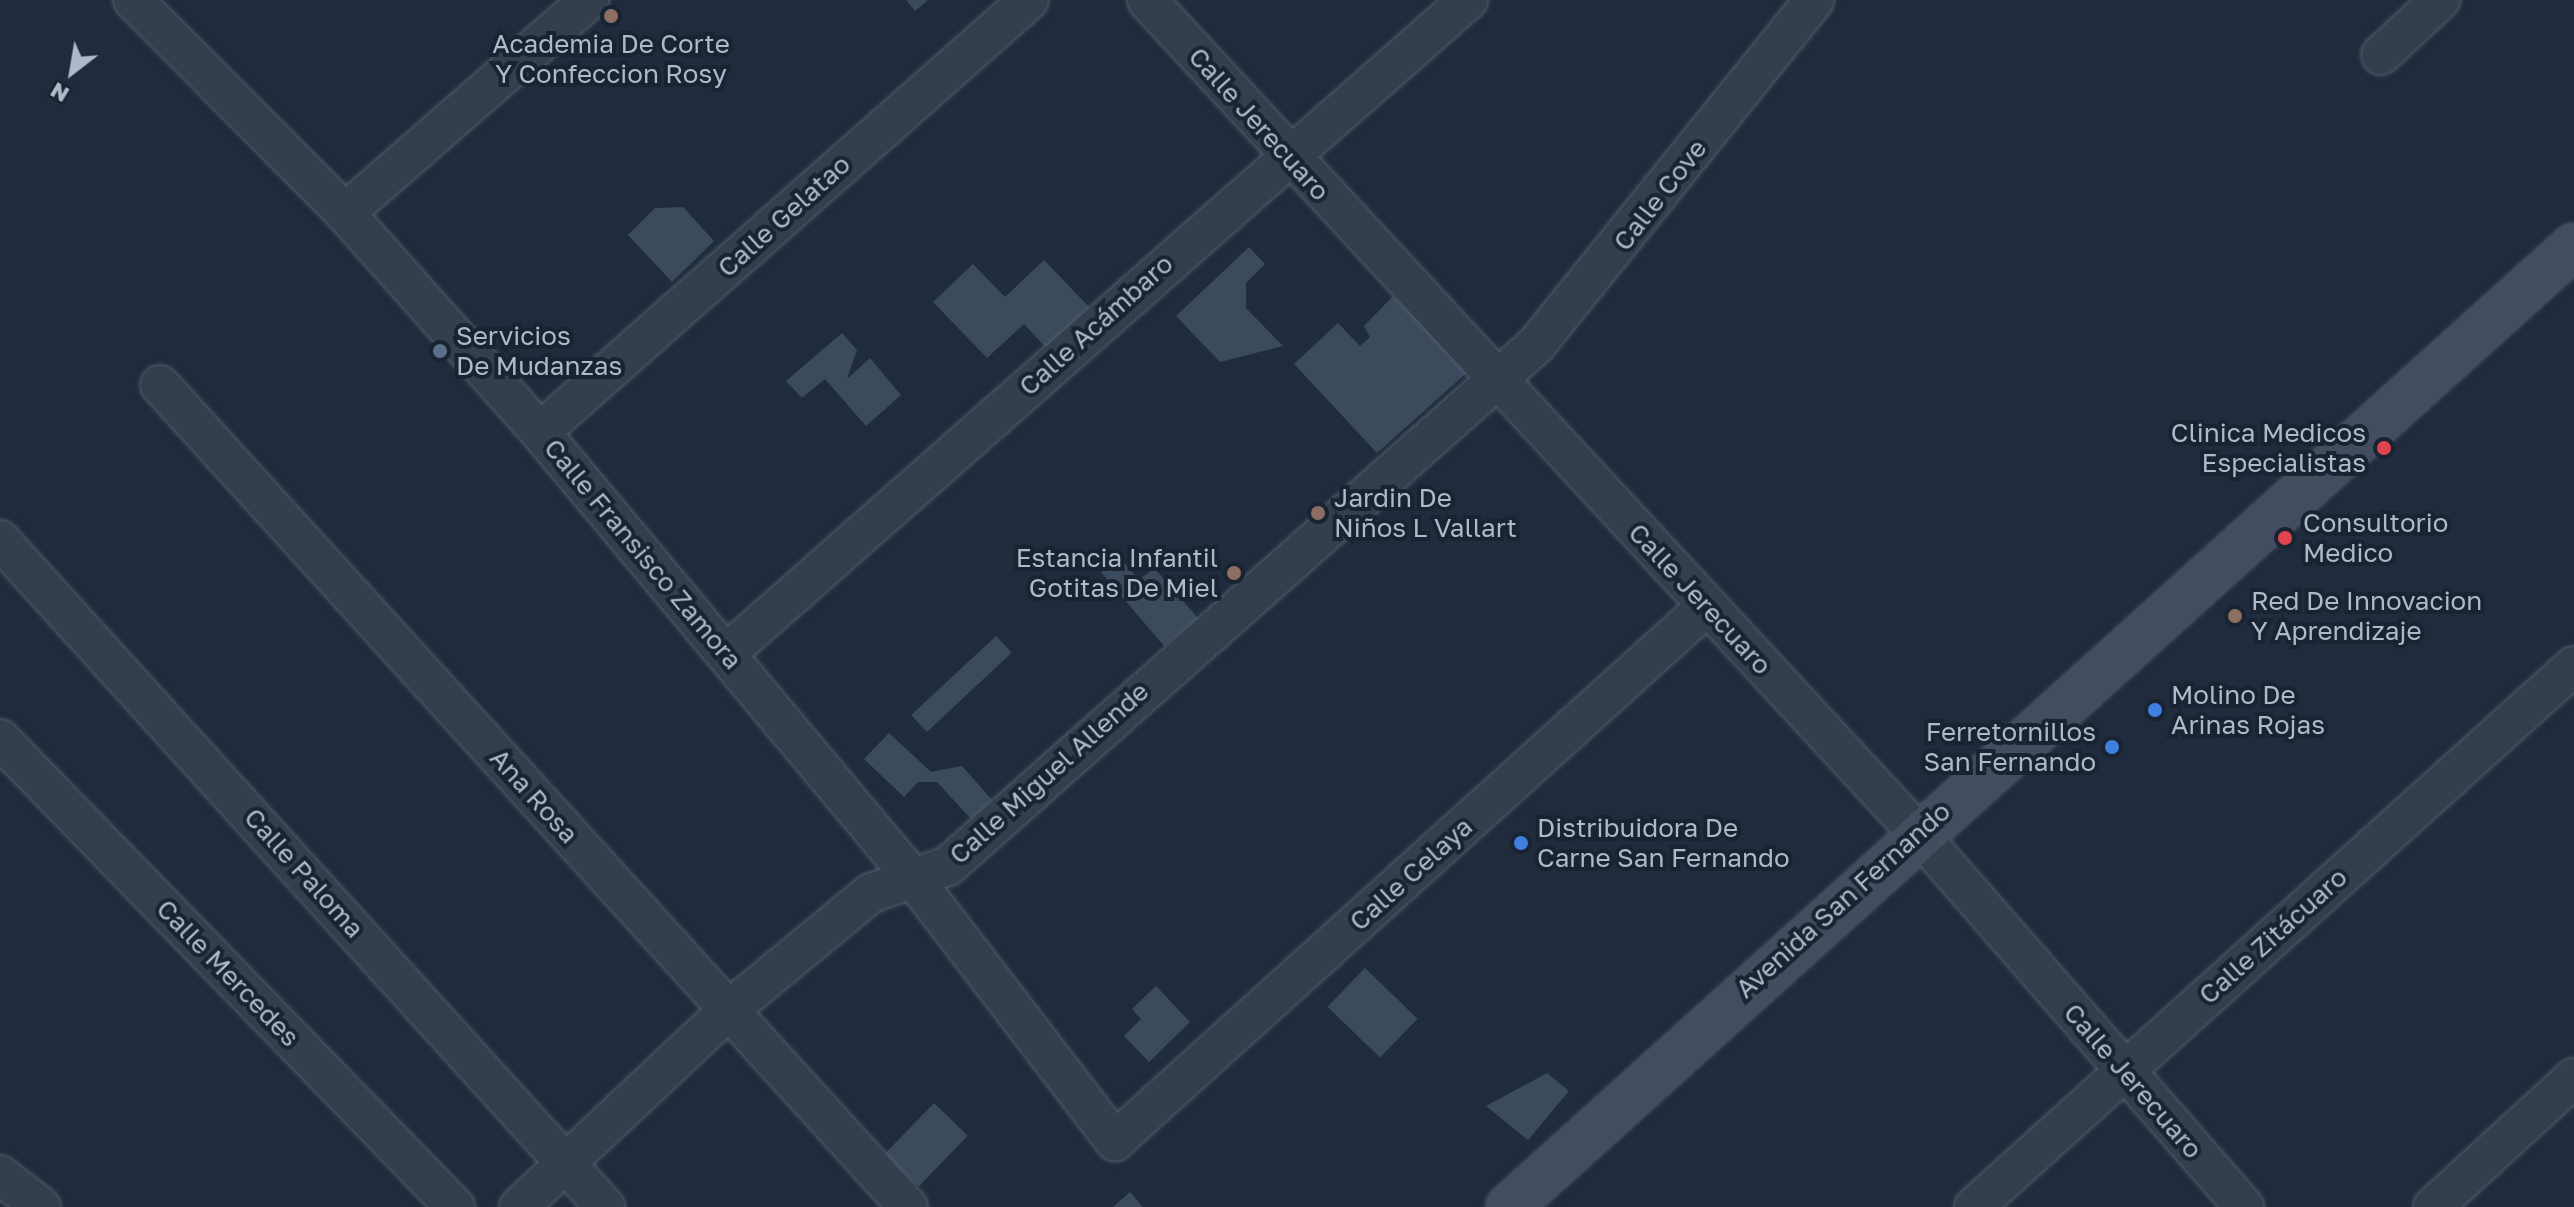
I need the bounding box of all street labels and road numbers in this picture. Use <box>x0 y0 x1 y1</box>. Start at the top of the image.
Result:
street label: Calle Jerecuaro <box>1182 41 1336 207</box>
street label: Calle Cove <box>1607 133 1713 257</box>
street label: Calle Gelatao <box>711 148 857 284</box>
street label: Calle Acámbaro <box>1013 248 1179 402</box>
street label: Calle Fransisco Zamora <box>538 433 748 675</box>
street label: Calle Jerecuaro <box>1622 517 1778 681</box>
street label: Calle Miguel Allende <box>943 676 1155 870</box>
street label: Ana Rosa <box>484 742 584 850</box>
street label: Avenida San Fernando <box>1729 796 1957 1004</box>
street label: Calle Paloma <box>238 802 370 944</box>
street label: Calle Celaya <box>1343 811 1479 937</box>
street label: Calle Zitácuaro <box>2193 861 2353 1011</box>
street label: Calle Mercedes <box>150 893 306 1053</box>
street label: Calle Jerecuaro <box>2057 997 2209 1165</box>

